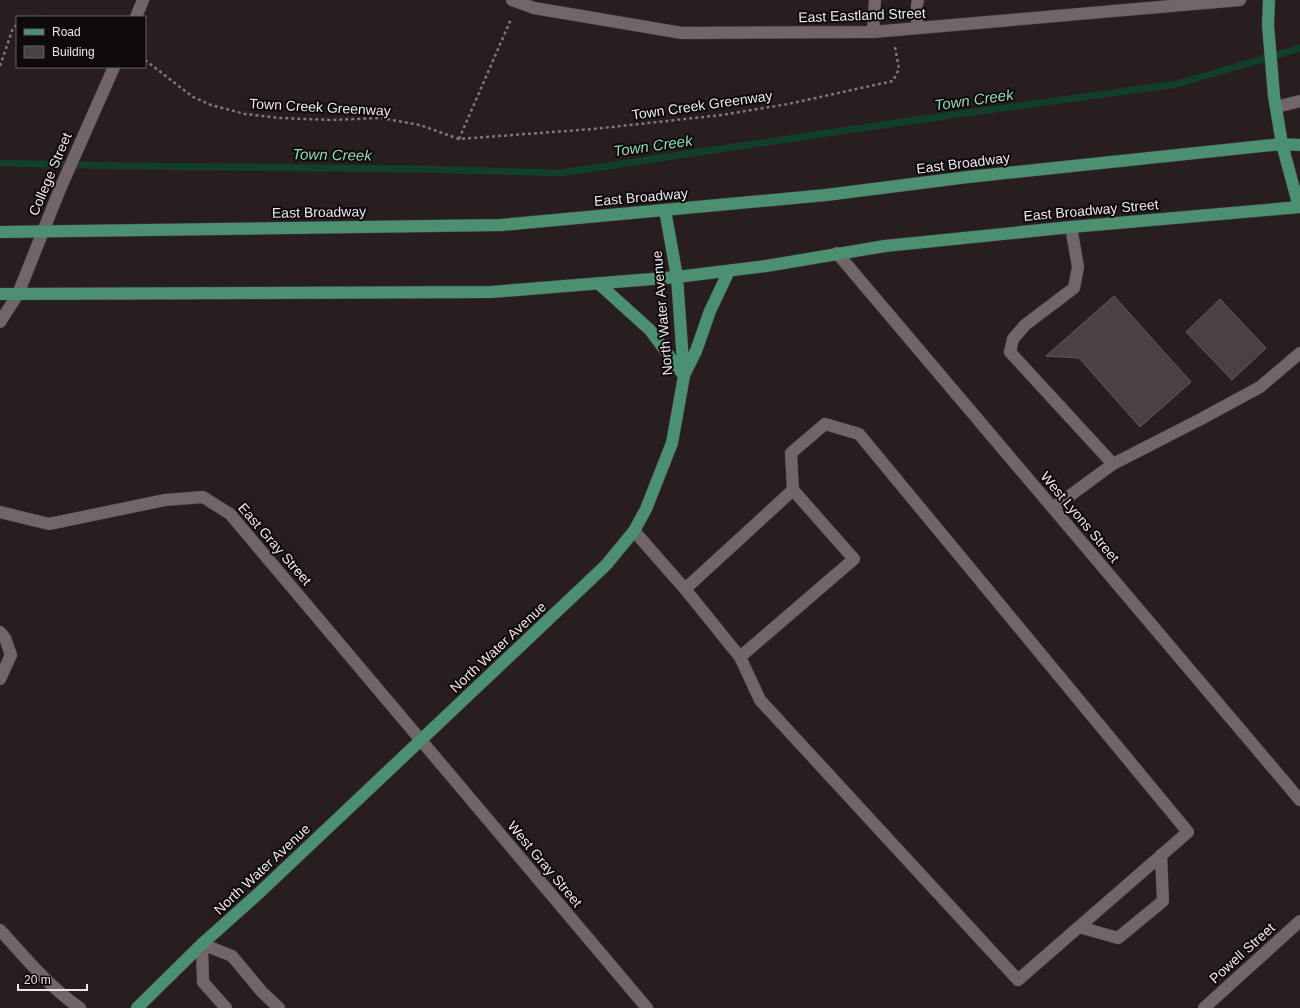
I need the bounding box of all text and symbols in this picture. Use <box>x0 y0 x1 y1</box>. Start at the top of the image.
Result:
street label: East Eastland Street <box>798 5 926 25</box>
legend <box>16 16 146 68</box>
text: Road <box>52 25 81 39</box>
text: Building <box>52 45 95 59</box>
water label: Town Creek <box>933 85 1016 113</box>
street label: Town Creek Greenway <box>631 87 773 123</box>
street label: Town Creek Greenway <box>249 95 391 119</box>
street label: College Street <box>25 130 75 218</box>
water label: Town Creek <box>612 131 695 159</box>
water label: Town Creek <box>292 145 373 164</box>
street label: East Broadway <box>915 149 1011 177</box>
street label: East Broadway <box>593 185 689 209</box>
street label: East Broadway Street <box>1023 196 1159 224</box>
street label: East Broadway <box>272 203 366 221</box>
street label: North Water Avenue <box>649 250 675 376</box>
street label: West Lyons Street <box>1037 468 1123 566</box>
street label: East Gray Street <box>235 500 315 588</box>
street label: North Water Avenue <box>447 598 549 696</box>
street label: West Gray Street <box>504 818 586 910</box>
street label: North Water Avenue <box>211 820 313 918</box>
street label: Powell Street <box>1206 919 1278 987</box>
scale bar <box>18 966 87 992</box>
text: 20 m <box>24 973 51 987</box>

